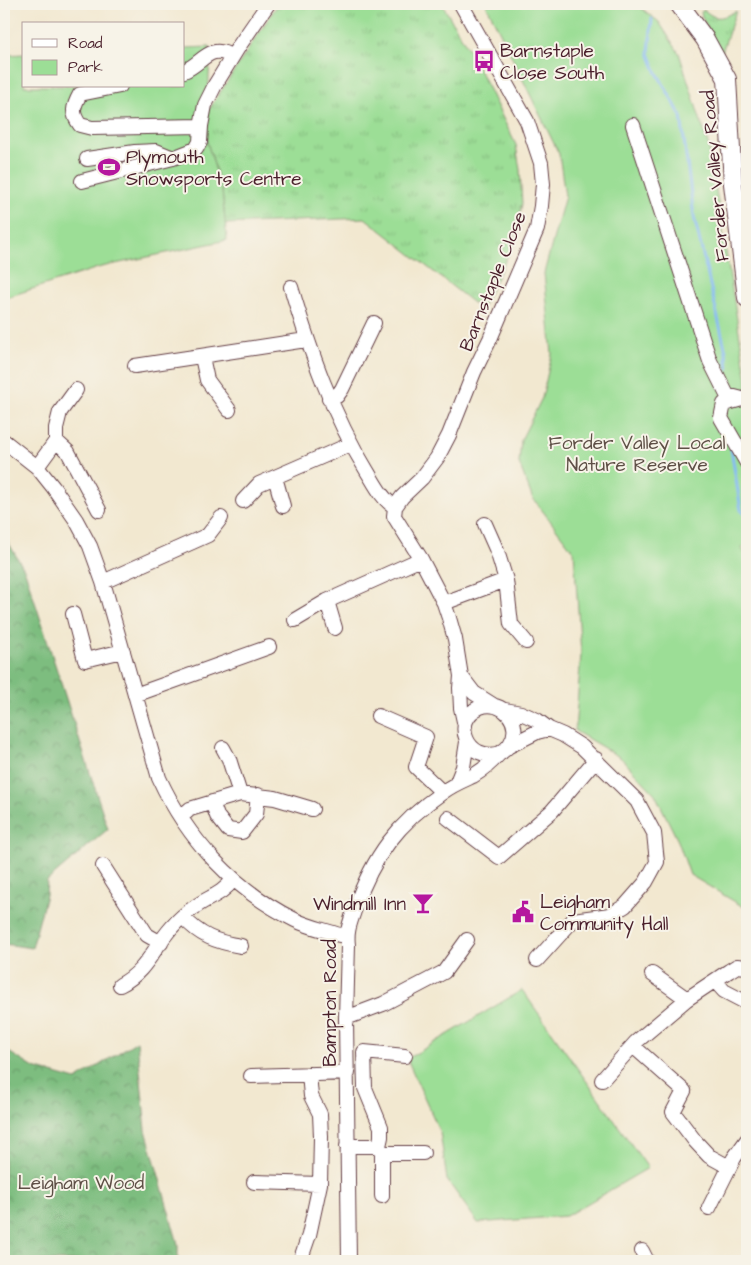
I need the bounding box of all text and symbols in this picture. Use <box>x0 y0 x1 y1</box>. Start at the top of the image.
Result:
legend <box>22 22 185 88</box>
text: Road <box>68 33 103 54</box>
place label: Barnstaple Close South <box>500 38 605 87</box>
bus stop icon: Barnstaple Close South <box>471 48 497 74</box>
text: Park <box>68 57 103 78</box>
street label: Forder Valley Road <box>695 89 737 263</box>
place label: Plymouth Snowsports Centre <box>126 144 302 193</box>
sports icon: Plymouth Snowsports Centre <box>96 154 122 180</box>
street label: Barnstaple Close <box>453 208 534 355</box>
park label: Forder Valley Local Nature Reserve <box>549 430 725 479</box>
place label: Leigham Community Hall <box>540 889 669 939</box>
bar icon: Windmill Inn <box>410 890 436 916</box>
place label: Windmill Inn <box>313 891 406 918</box>
public building icon: Leigham Community Hall <box>510 899 536 925</box>
street label: Bampton Road <box>317 939 344 1067</box>
park label: Leigham Wood <box>18 1170 145 1198</box>

